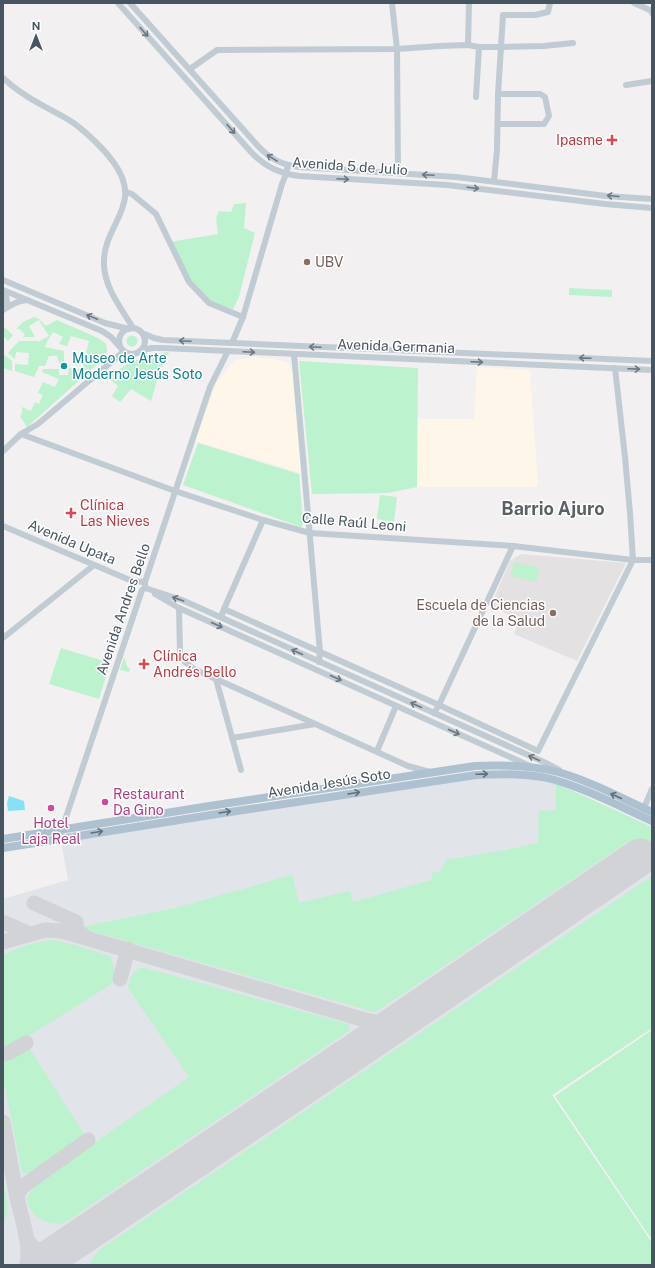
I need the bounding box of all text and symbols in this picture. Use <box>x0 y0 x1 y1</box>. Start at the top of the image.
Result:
north arrow <box>16 16 56 56</box>
text: N <box>32 20 40 32</box>
one-way arrow <box>139 27 149 37</box>
one-way arrow <box>226 124 235 134</box>
place label: Ipasme <box>556 132 603 148</box>
marker: Ipasme <box>606 134 618 146</box>
one-way arrow <box>266 154 278 162</box>
street label: Avenida 5 de Julio <box>292 154 408 178</box>
one-way arrow <box>422 171 435 178</box>
one-way arrow <box>336 175 349 183</box>
one-way arrow <box>466 184 479 191</box>
one-way arrow <box>607 193 620 200</box>
place label: UBV <box>315 254 344 270</box>
marker: UBV <box>302 257 312 267</box>
one-way arrow <box>87 313 99 321</box>
street label: Avenida Germania <box>337 336 455 356</box>
one-way arrow <box>179 337 192 344</box>
one-way arrow <box>309 343 322 350</box>
one-way arrow <box>242 348 255 355</box>
place label: Museo de Arte Moderno Jesús Soto <box>72 350 202 382</box>
one-way arrow <box>579 355 592 362</box>
one-way arrow <box>470 358 483 366</box>
marker: Museo de Arte Moderno Jesús Soto <box>59 361 69 371</box>
one-way arrow <box>627 365 640 372</box>
place label: Clínica Las Nieves <box>80 497 150 529</box>
district label: Barrio Ajuro <box>501 498 605 519</box>
marker: Clínica Las Nieves <box>65 507 77 519</box>
street label: Calle Raúl Leoni <box>301 509 407 535</box>
street label: Avenida Upata <box>26 516 118 568</box>
street label: Avenida Andres Bello <box>93 541 153 677</box>
one-way arrow <box>172 595 185 602</box>
place label: Escuela de Ciencias de la Salud <box>416 597 545 629</box>
marker: Escuela de Ciencias de la Salud <box>548 608 558 618</box>
one-way arrow <box>211 622 223 629</box>
place label: Clínica Andrés Bello <box>153 648 236 680</box>
one-way arrow <box>291 648 303 655</box>
marker: Clínica Andrés Bello <box>138 658 150 670</box>
one-way arrow <box>329 675 341 683</box>
one-way arrow <box>410 701 422 708</box>
one-way arrow <box>448 729 460 736</box>
one-way arrow <box>529 754 541 761</box>
street label: Avenida Jesús Soto <box>266 765 392 801</box>
one-way arrow <box>475 771 488 778</box>
place label: Restaurant Da Gino <box>113 786 185 818</box>
one-way arrow <box>347 789 360 797</box>
one-way arrow <box>611 792 623 799</box>
marker: Restaurant Da Gino <box>100 797 110 807</box>
marker: Hotel Laja Real <box>46 803 56 813</box>
one-way arrow <box>218 808 231 816</box>
place label: Hotel Laja Real <box>21 815 81 847</box>
one-way arrow <box>90 828 103 836</box>

